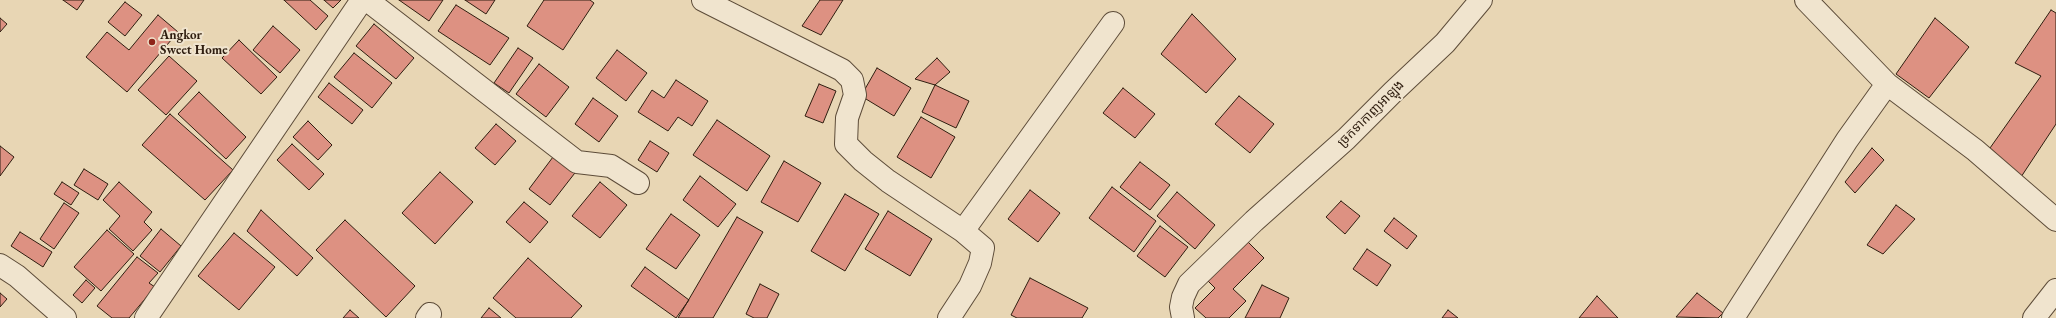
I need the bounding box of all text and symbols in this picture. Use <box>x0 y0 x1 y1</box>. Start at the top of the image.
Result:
place label: Angkor Sweet Home <box>160 27 228 58</box>
marker: Angkor Sweet Home <box>147 37 157 47</box>
street label: ច្រកទាកាញអាឡុង <box>1334 77 1408 151</box>

